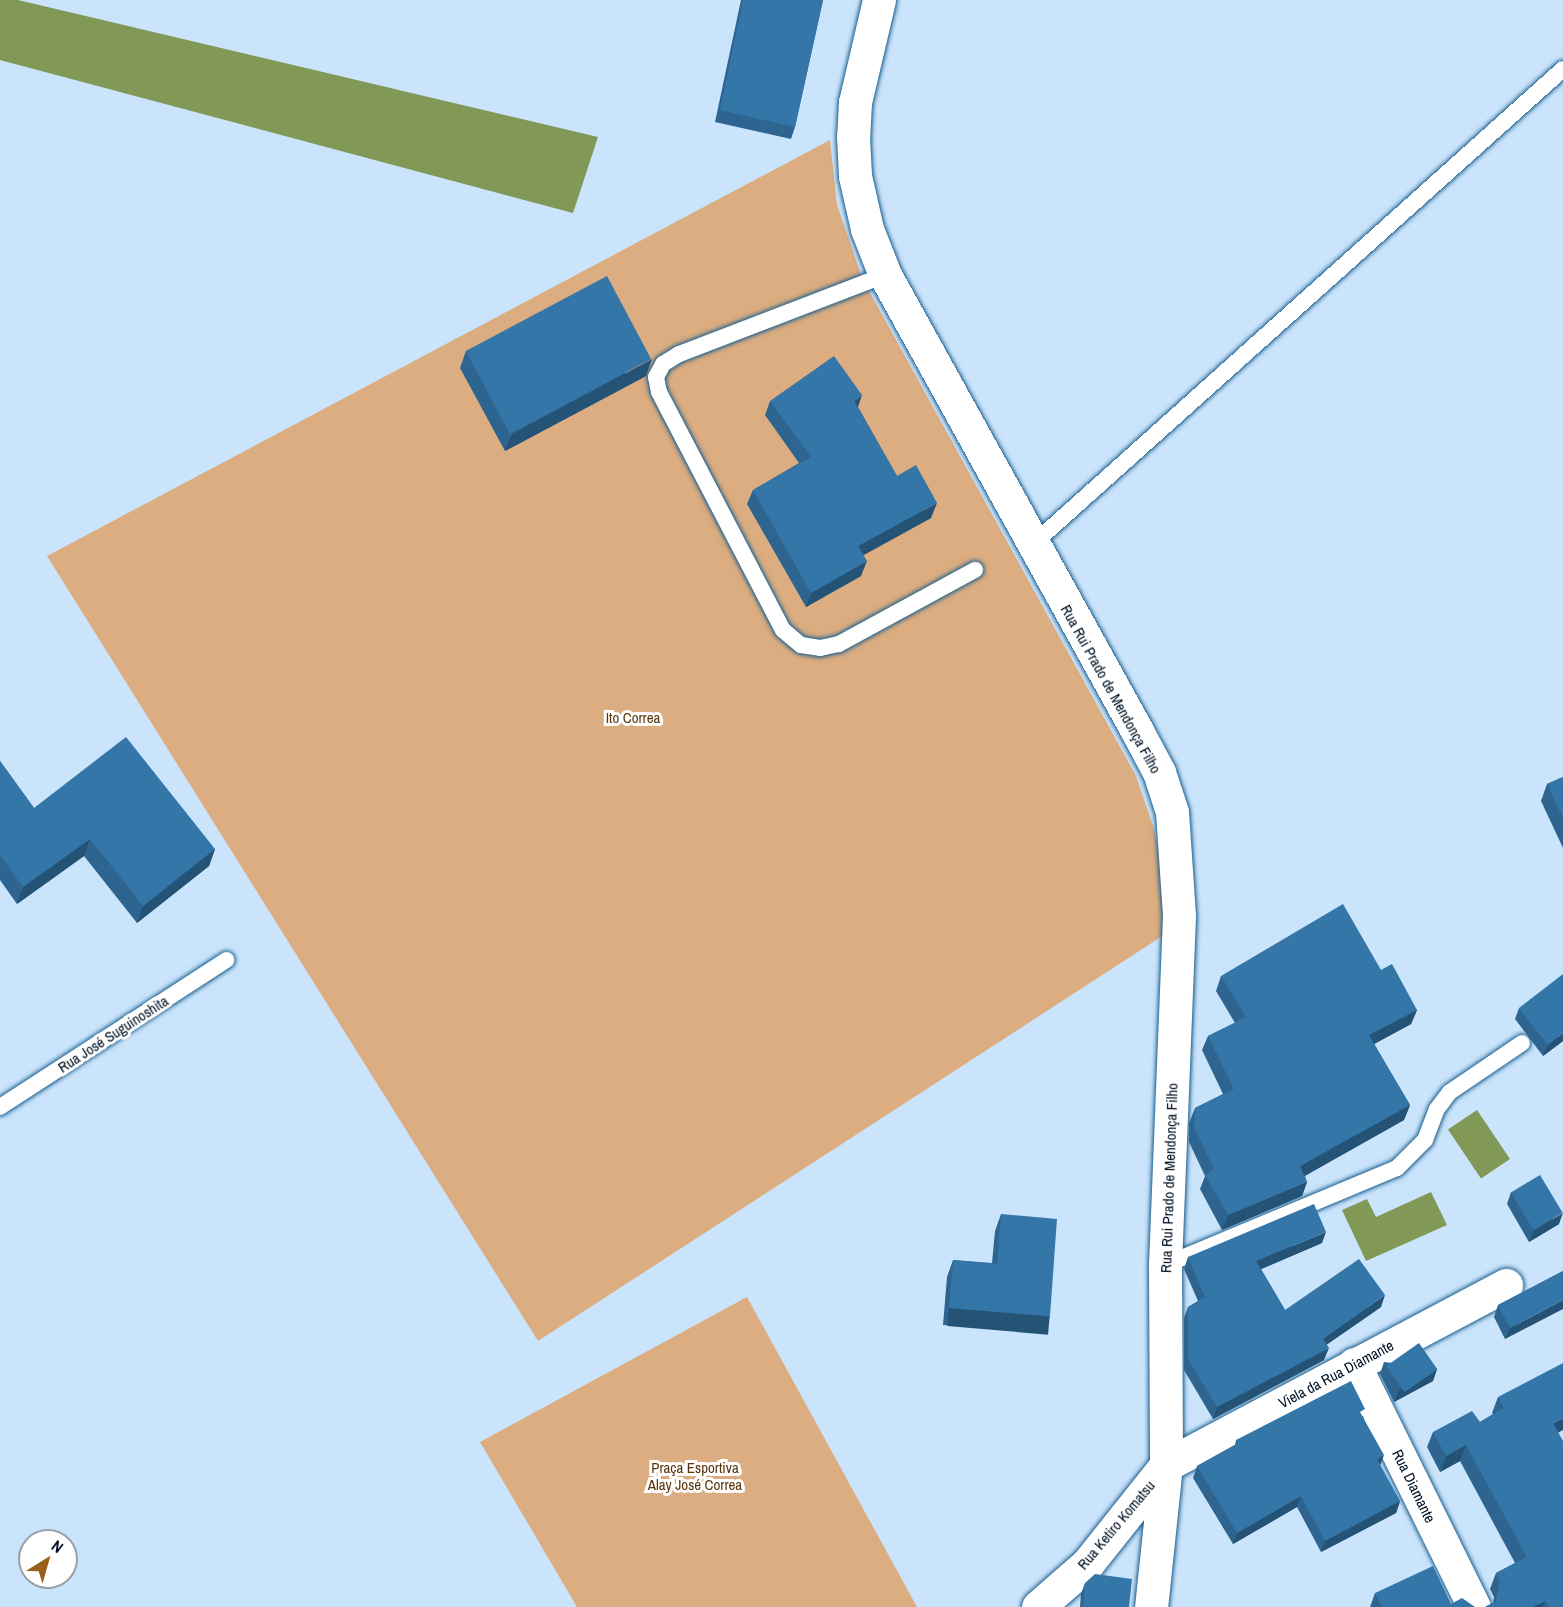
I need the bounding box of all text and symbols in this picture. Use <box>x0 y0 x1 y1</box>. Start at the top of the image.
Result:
street label: Rua Rui Prado de Mendonça Filho <box>1057 602 1165 776</box>
park label: Ito Correa <box>606 709 660 727</box>
street label: Rua José Suguinoshita <box>54 992 172 1076</box>
street label: Rua Rui Prado de Mendonça Filho <box>1157 1083 1181 1273</box>
street label: Viela da Rua Diamante <box>1275 1336 1397 1412</box>
street label: Rua Diamante <box>1389 1446 1439 1526</box>
park label: Praça Esportiva Alay José Correa <box>648 1458 742 1493</box>
street label: Rua Ketiro Komatsu <box>1074 1477 1158 1573</box>
north arrow <box>18 1529 78 1589</box>
text: N <box>47 1535 68 1558</box>

